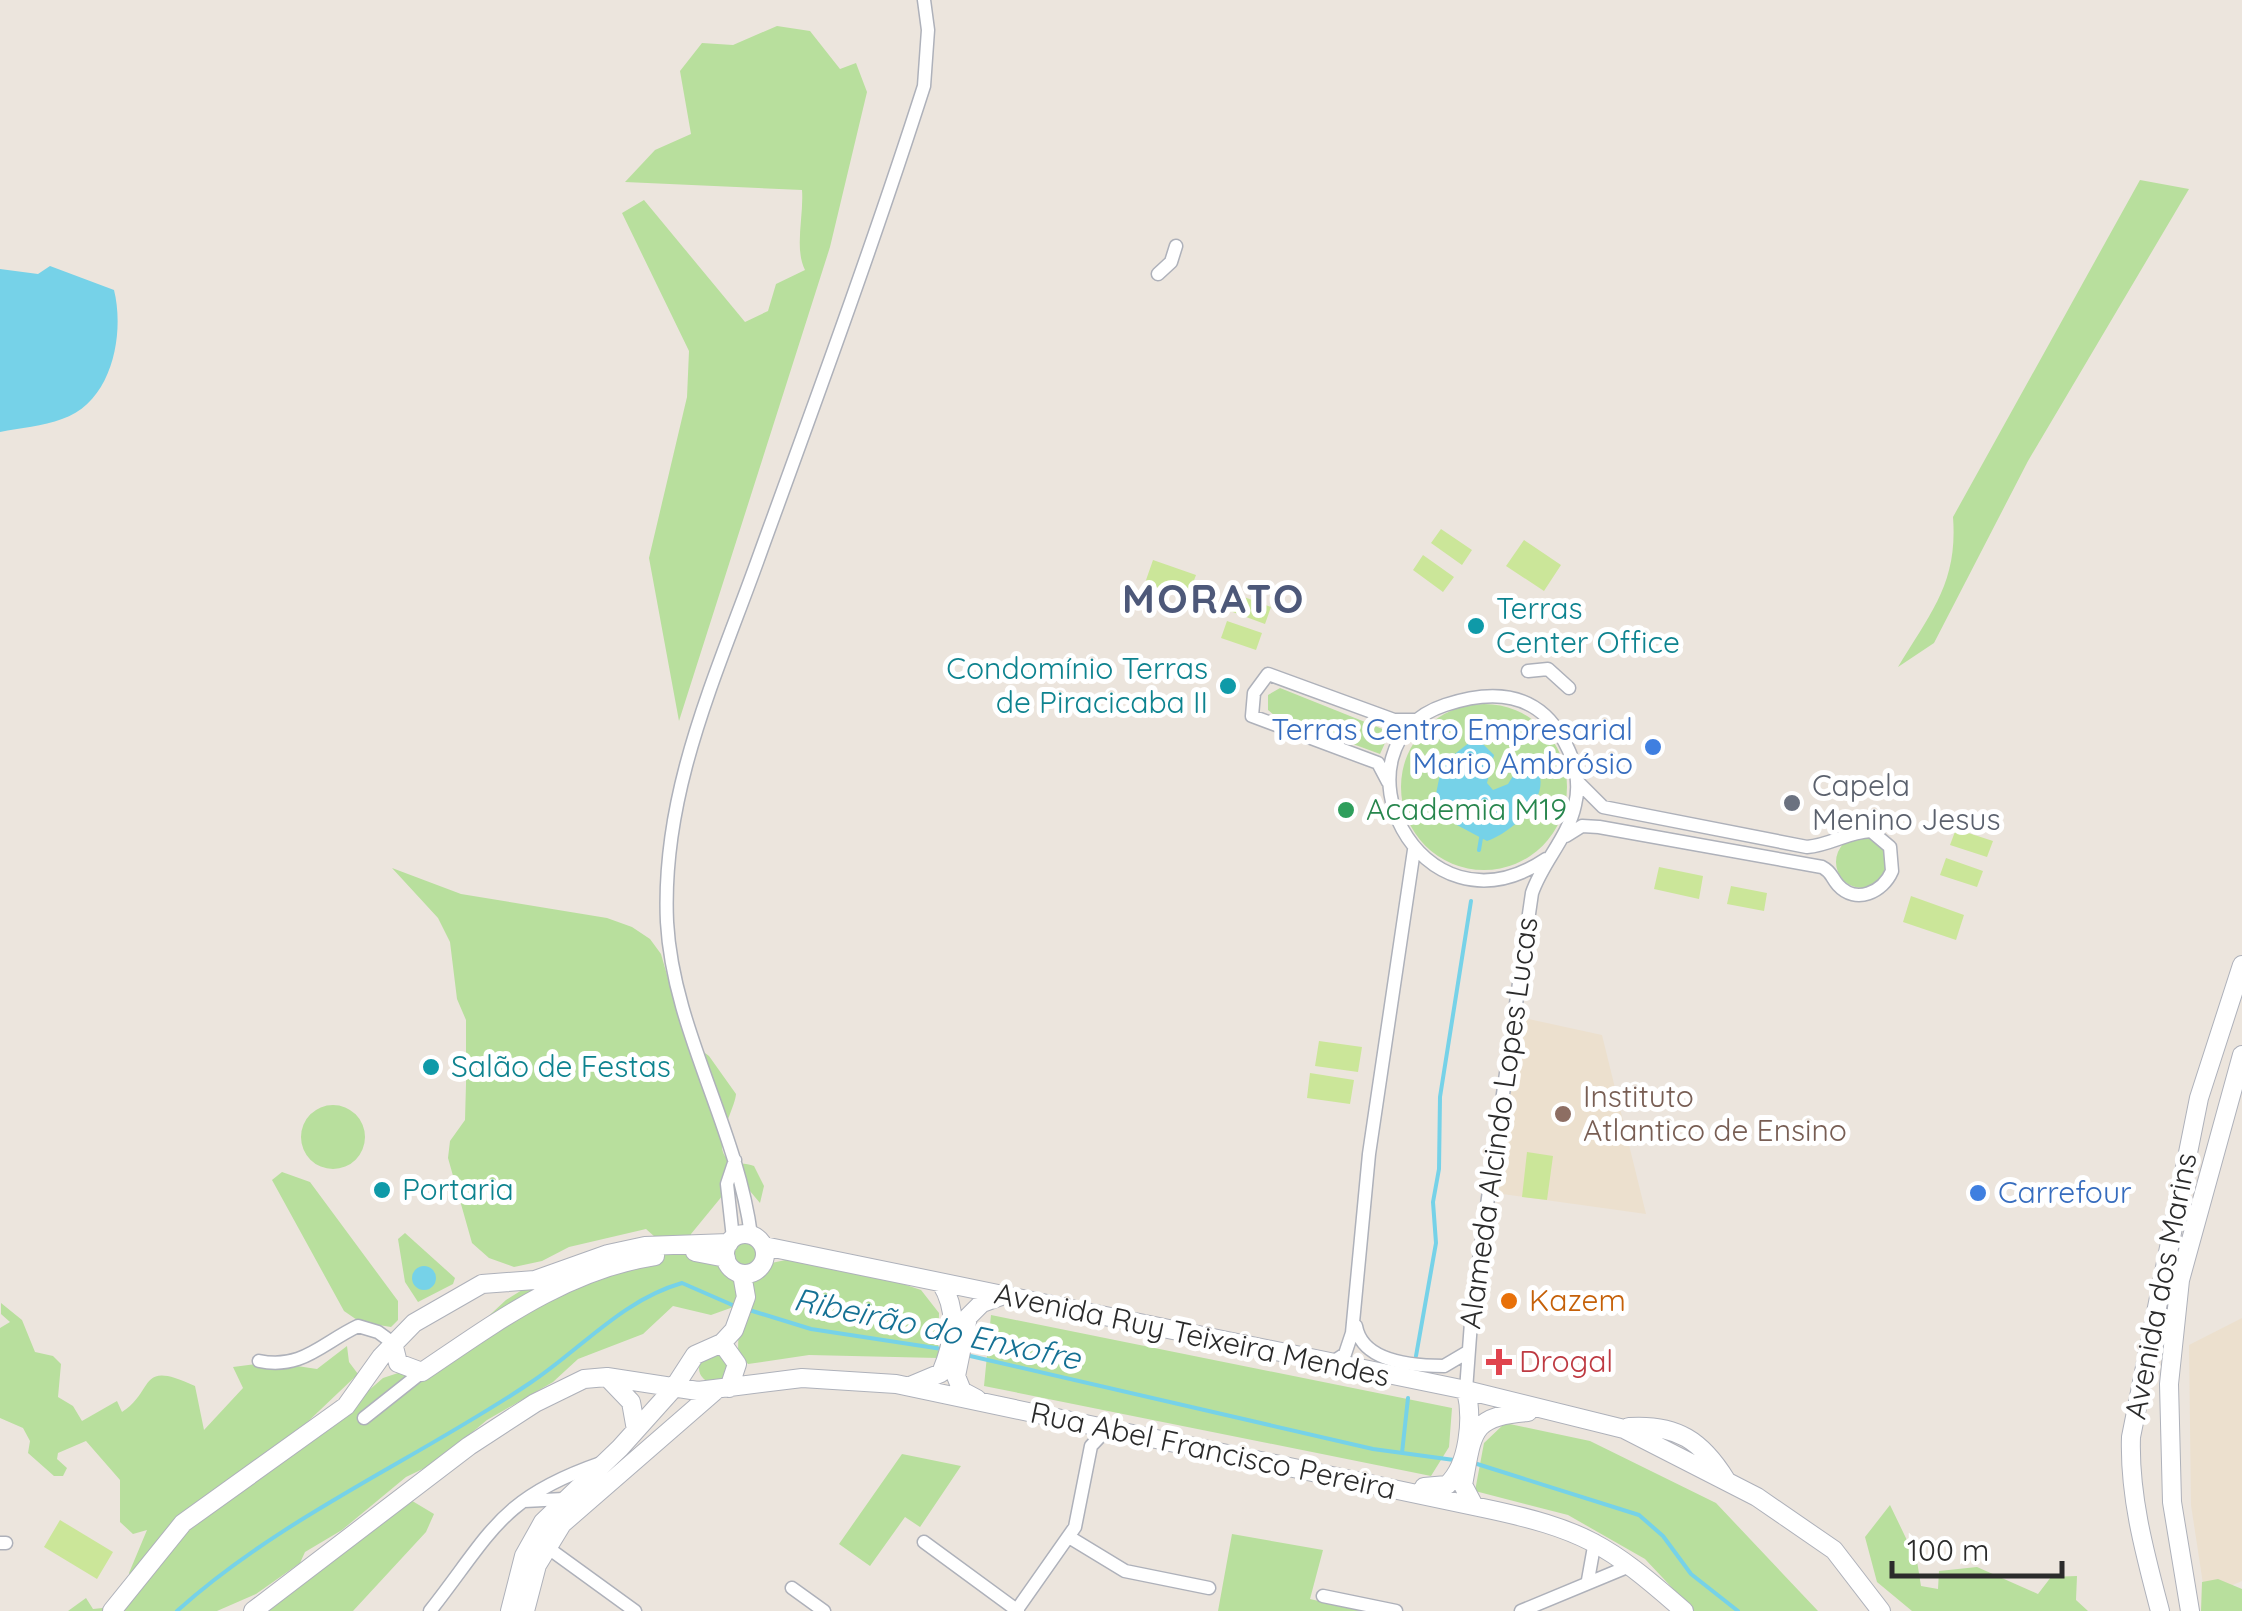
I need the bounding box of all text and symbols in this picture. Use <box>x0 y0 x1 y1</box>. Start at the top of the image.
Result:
district label: MORATO <box>1122 573 1306 623</box>
place label: Terras Center Office <box>1496 589 1680 661</box>
marker: Terras Center Office <box>1465 615 1487 637</box>
place label: Condomínio Terras de Piracicaba II <box>946 649 1208 721</box>
marker: Condomínio Terras de Piracicaba II <box>1217 675 1239 697</box>
place label: Terras Centro Empresarial Mario Ambrósio <box>1271 710 1633 782</box>
marker: Terras Centro Empresarial Mario Ambrósio <box>1642 736 1664 758</box>
place label: Capela Menino Jesus <box>1812 766 2001 838</box>
place label: Academia M19 <box>1366 790 1567 828</box>
marker: Capela Menino Jesus <box>1781 792 1803 814</box>
marker: Academia M19 <box>1335 799 1357 821</box>
street label: Alameda Alcindo Lopes Lucas <box>1450 915 1546 1331</box>
place label: Salão de Festas <box>451 1047 671 1085</box>
marker: Salão de Festas <box>420 1056 442 1078</box>
place label: Instituto Atlantico de Ensino <box>1583 1077 1847 1149</box>
marker: Instituto Atlantico de Ensino <box>1552 1103 1574 1125</box>
street label: Avenida dos Marins <box>2116 1149 2204 1422</box>
place label: Portaria <box>402 1170 514 1208</box>
place label: Carrefour <box>1998 1173 2132 1211</box>
marker: Portaria <box>371 1179 393 1201</box>
marker: Carrefour <box>1967 1182 1989 1204</box>
street label: Avenida Ruy Teixeira Mendes <box>991 1274 1393 1394</box>
water label: Ribeirão do Enxofre <box>790 1278 1086 1378</box>
place label: Kazem <box>1529 1281 1626 1319</box>
marker: Kazem <box>1498 1290 1520 1312</box>
place label: Drogal <box>1519 1342 1613 1380</box>
marker: Drogal <box>1488 1351 1510 1373</box>
street label: Rua Abel Francisco Pereira <box>1027 1393 1399 1507</box>
scale bar <box>1892 1516 2062 1578</box>
text: 100 m <box>1907 1531 1989 1569</box>

